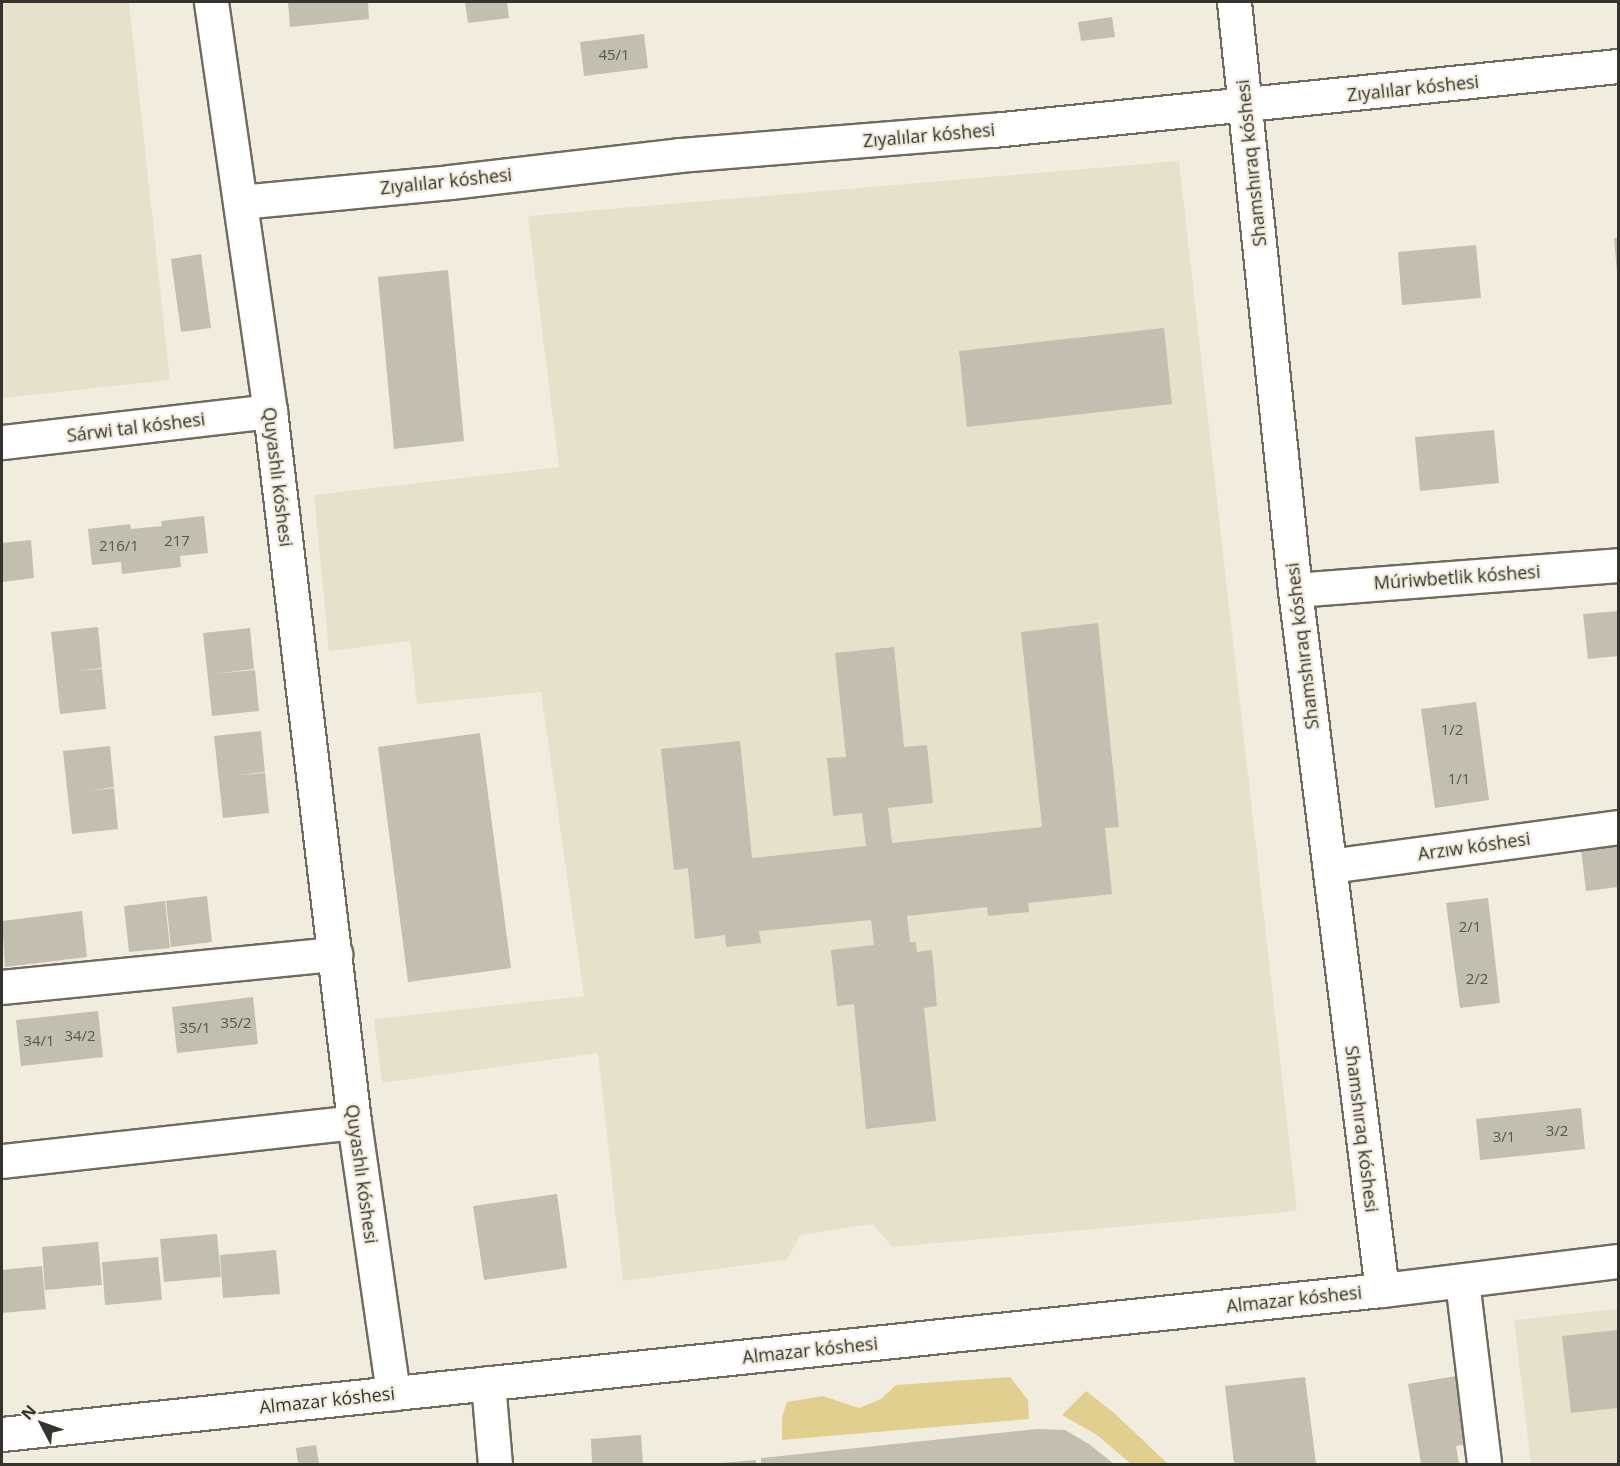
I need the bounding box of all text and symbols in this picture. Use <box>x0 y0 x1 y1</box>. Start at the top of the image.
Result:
house number: 45/1 <box>598 46 630 64</box>
street label: Zıyalılar kóshesi <box>1346 70 1480 106</box>
street label: Shamshıraq kóshesi <box>1231 78 1271 248</box>
street label: Zıyalılar kóshesi <box>862 118 996 152</box>
street label: Zıyalılar kóshesi <box>379 163 513 199</box>
street label: Quyashlı kóshesi <box>259 406 297 548</box>
street label: Sárwi tal kóshesi <box>66 408 206 446</box>
house number: 217 <box>164 532 190 550</box>
house number: 216/1 <box>99 537 139 555</box>
street label: Múriwbetlik kóshesi <box>1373 560 1541 594</box>
street label: Shamshıraq kóshesi <box>1281 561 1323 731</box>
house number: 1/2 <box>1441 721 1463 739</box>
house number: 1/1 <box>1448 770 1470 788</box>
street label: Arzıw kóshesi <box>1416 827 1532 865</box>
house number: 2/1 <box>1459 918 1481 936</box>
house number: 2/2 <box>1466 970 1488 988</box>
house number: 35/2 <box>220 1014 252 1032</box>
house number: 35/1 <box>179 1019 211 1037</box>
house number: 34/2 <box>64 1027 96 1045</box>
house number: 34/1 <box>23 1032 55 1050</box>
street label: Shamshıraq kóshesi <box>1341 1044 1383 1214</box>
street label: Quyashlı kóshesi <box>342 1103 382 1245</box>
house number: 3/2 <box>1546 1122 1568 1140</box>
house number: 3/1 <box>1493 1128 1515 1146</box>
street label: Almazar kóshesi <box>1225 1281 1363 1317</box>
street label: Almazar kóshesi <box>741 1332 879 1368</box>
street label: Almazar kóshesi <box>258 1382 396 1418</box>
north arrow <box>12 1394 72 1454</box>
text: N <box>16 1400 41 1424</box>

